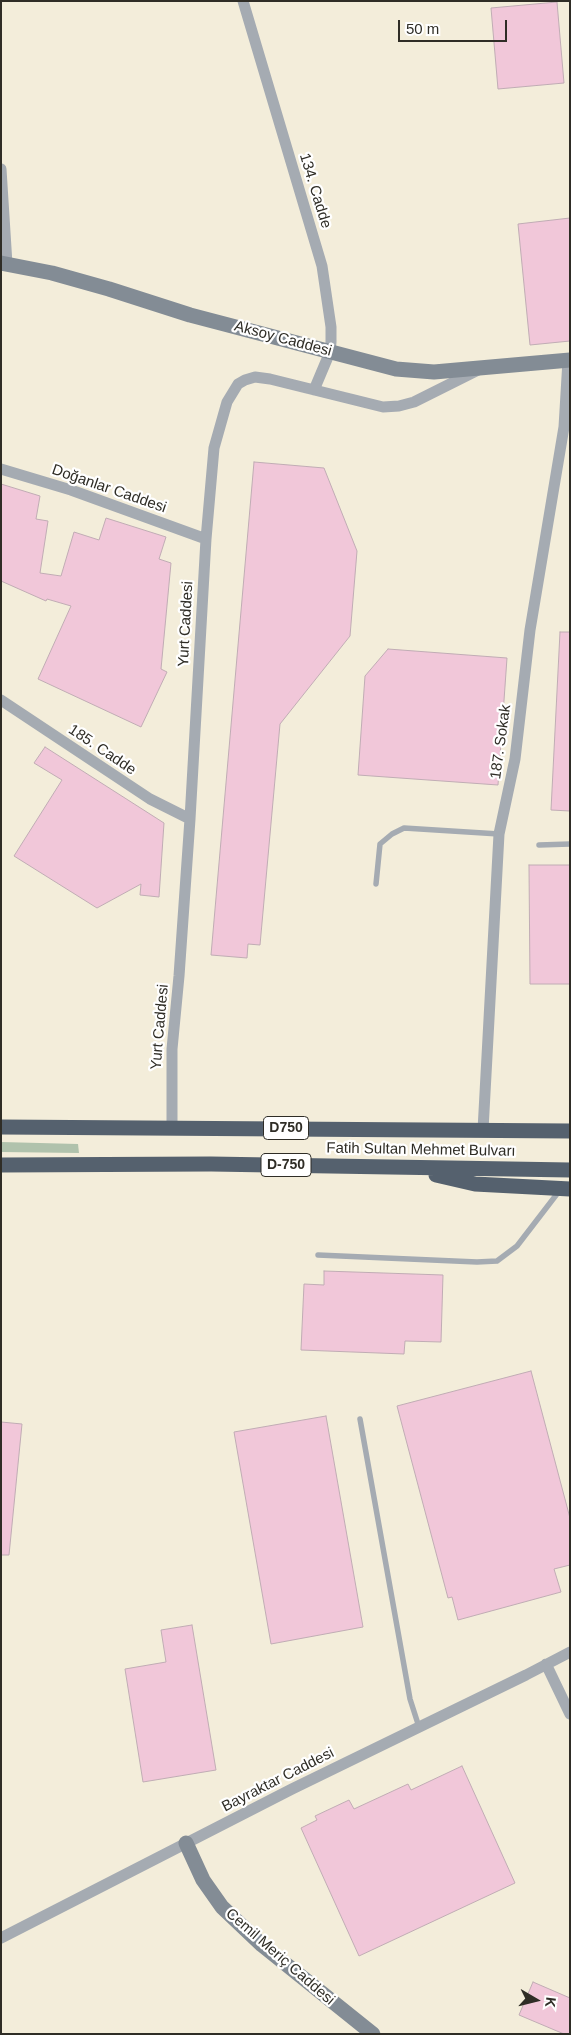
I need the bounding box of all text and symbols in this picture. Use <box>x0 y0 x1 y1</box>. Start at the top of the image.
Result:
scale bar <box>401 10 510 42</box>
text: 50 m <box>406 20 439 37</box>
street label: 134. Cadde <box>295 151 335 231</box>
street label: Aksoy Caddesi <box>232 317 334 361</box>
street label: Doğanlar Caddesi <box>49 461 169 517</box>
street label: Yurt Caddesi <box>175 581 197 667</box>
street label: 187. Sokak <box>487 704 515 780</box>
street label: 185. Cadde <box>65 721 139 779</box>
street label: Yurt Caddesi <box>147 983 173 1071</box>
road number: D750 <box>264 1116 308 1140</box>
street label: Fatih Sultan Mehmet Bulvarı <box>326 1139 516 1161</box>
road number: D-750 <box>261 1154 311 1176</box>
street label: Bayraktar Caddesi <box>219 1744 337 1816</box>
street label: Cemil Meriç Caddesi <box>222 1905 338 2009</box>
north arrow <box>511 1975 561 2025</box>
text: K <box>542 1996 559 2008</box>

